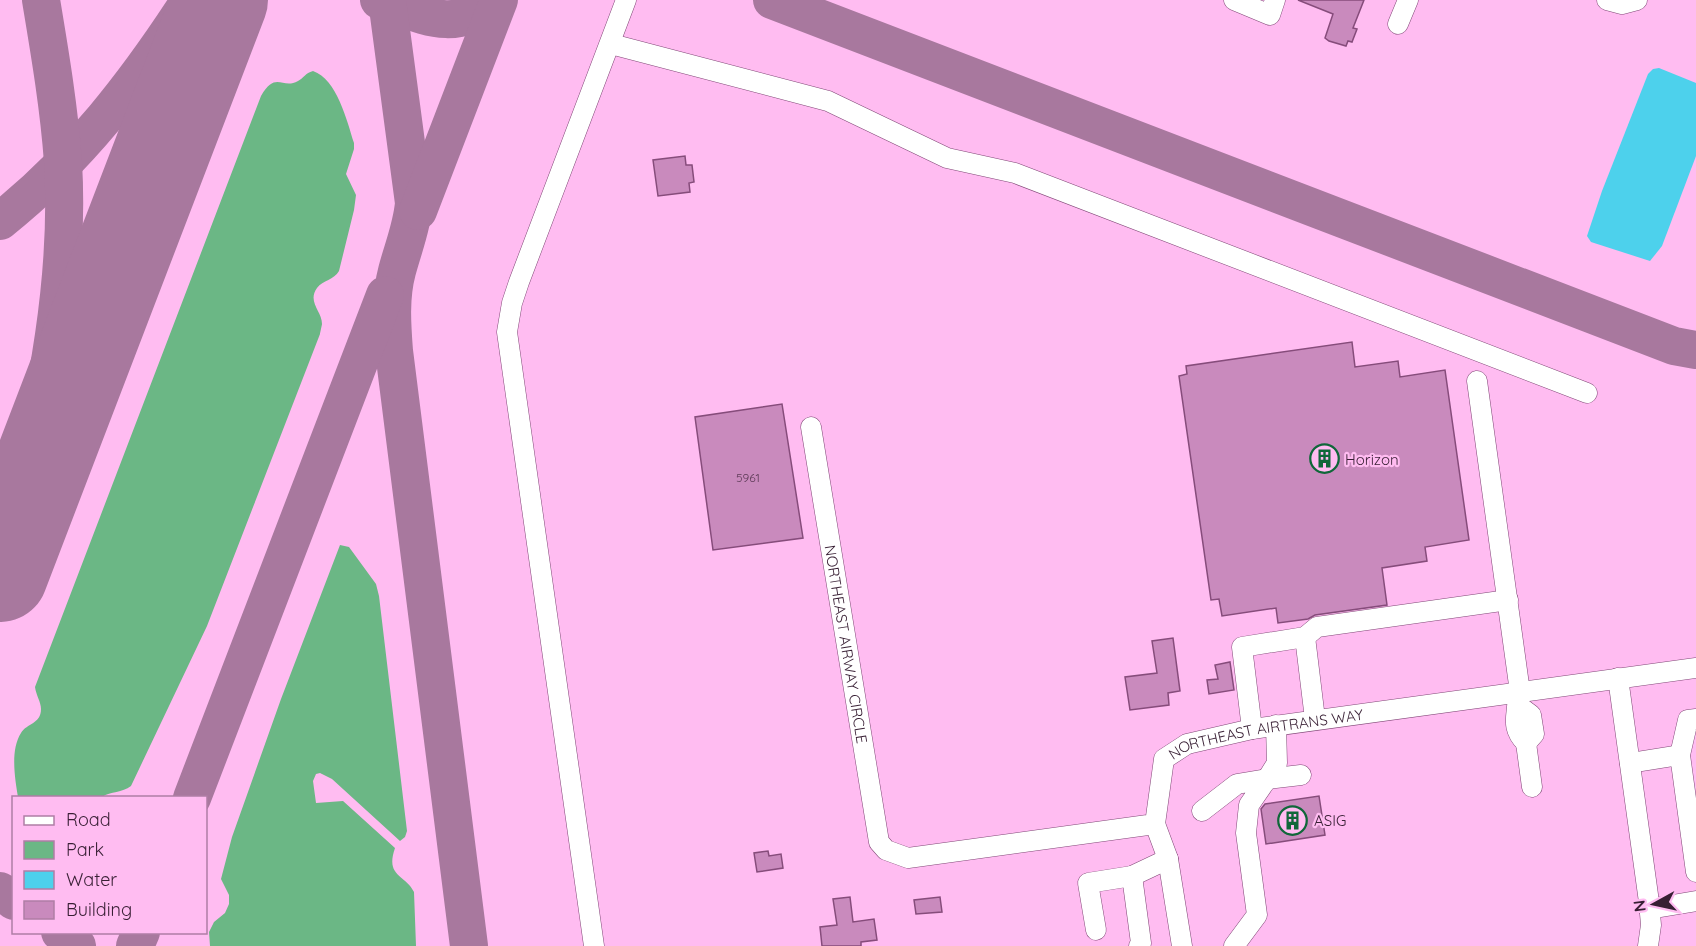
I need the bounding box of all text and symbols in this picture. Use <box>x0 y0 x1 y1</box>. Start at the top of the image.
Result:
building icon: Horizon <box>1308 443 1340 475</box>
place label: Horizon <box>1345 450 1399 469</box>
house number: 5961 <box>736 470 760 485</box>
street label: NORTHEAST AIRWAY CIRCLE <box>821 543 872 745</box>
street label: NORTHEAST AIRTRANS WAY <box>1165 704 1365 763</box>
legend <box>12 796 207 934</box>
building icon: ASIG <box>1277 804 1309 836</box>
text: Road <box>66 808 111 831</box>
place label: ASIG <box>1314 811 1346 830</box>
text: Park <box>66 838 104 861</box>
text: Water <box>66 868 117 891</box>
north arrow <box>1624 874 1684 934</box>
text: Building <box>66 898 132 921</box>
text: N <box>1628 899 1650 913</box>

